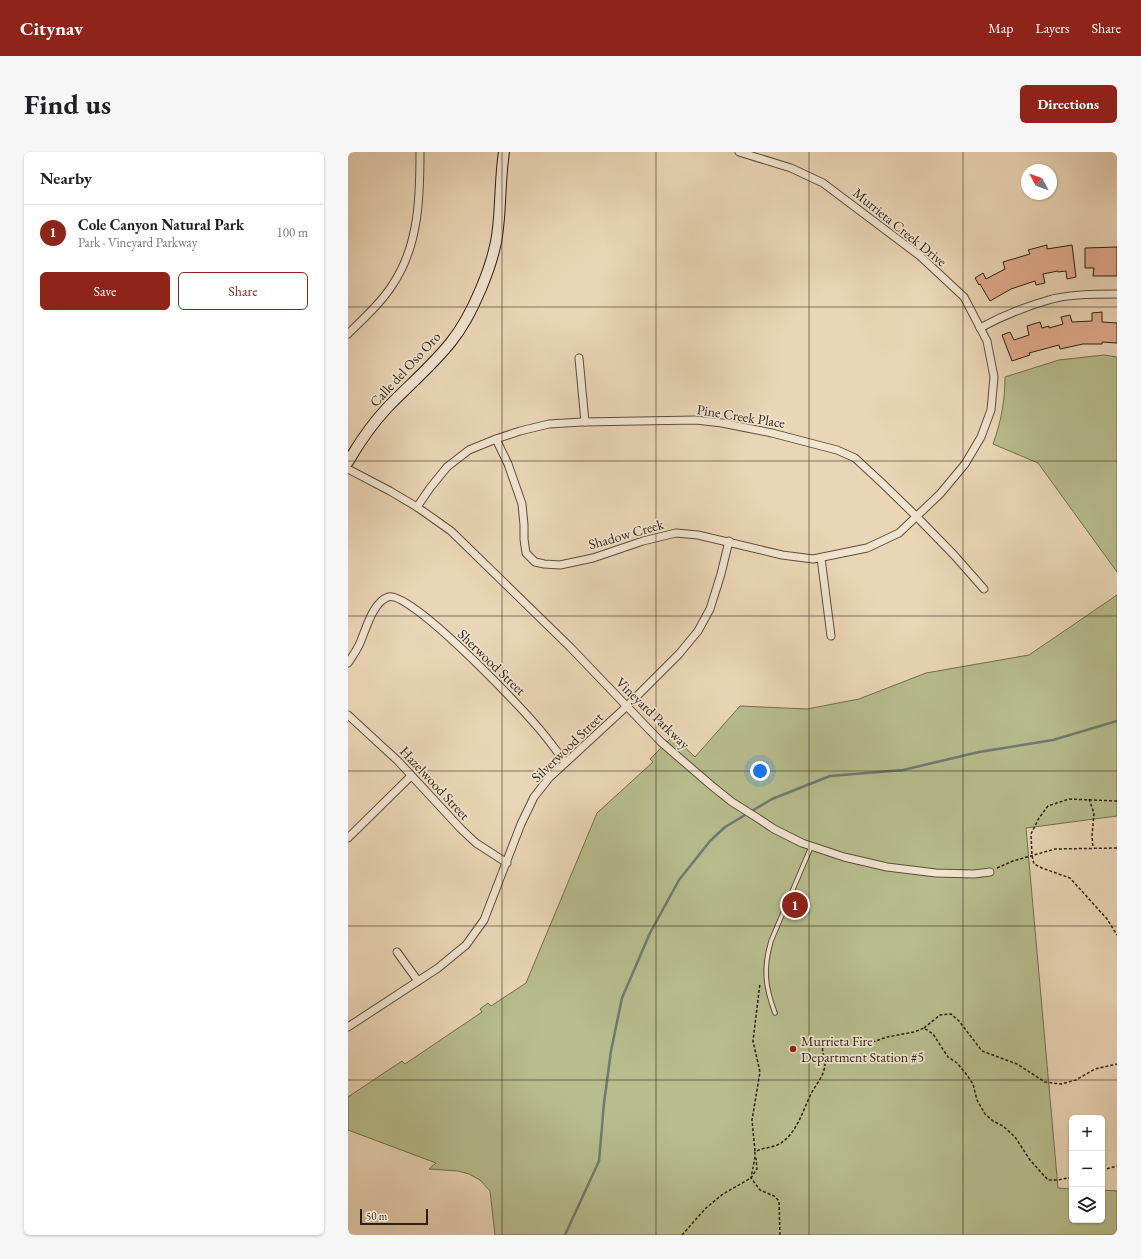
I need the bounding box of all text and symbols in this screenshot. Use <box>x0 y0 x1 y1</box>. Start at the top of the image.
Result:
text: Citynav <box>20 16 83 41</box>
text: Map <box>988 19 1013 37</box>
text: Layers <box>1035 19 1070 37</box>
text: Share <box>1092 19 1121 37</box>
button: Directions <box>1020 85 1117 123</box>
text: Find us <box>24 86 111 122</box>
north arrow <box>1021 164 1057 200</box>
text: Nearby <box>40 167 92 189</box>
street label: Murrieta Creek Drive <box>849 184 951 271</box>
text: Cole Canyon Natural Park <box>78 215 244 234</box>
text: 1 <box>50 224 56 241</box>
text: 100 m <box>277 224 308 241</box>
text: Park · Vineyard Parkway <box>78 234 197 251</box>
button: Save <box>40 272 170 310</box>
button: Share <box>178 272 308 310</box>
street label: Calle del Oso Oro <box>366 328 445 410</box>
street label: Pine Creek Place <box>696 400 787 432</box>
street label: Shadow Creek <box>586 515 666 553</box>
street label: Sherwood Street <box>454 625 530 699</box>
street label: Vineyard Parkway <box>612 673 695 754</box>
street label: Silverwood Street <box>527 708 607 786</box>
street label: Hazelwood Street <box>396 742 474 824</box>
your location <box>750 761 770 781</box>
pin: 1 <box>782 890 808 920</box>
place label: Murrieta Fire Department Station #5 <box>801 1032 924 1066</box>
marker: Murrieta Fire Department Station #5 <box>788 1044 798 1054</box>
map controls <box>1069 1115 1105 1223</box>
button: + <box>1069 1115 1105 1151</box>
button: − <box>1069 1151 1105 1187</box>
button: layers <box>1069 1187 1105 1223</box>
scale bar <box>360 1207 428 1226</box>
text: 50 m <box>366 1209 387 1223</box>

